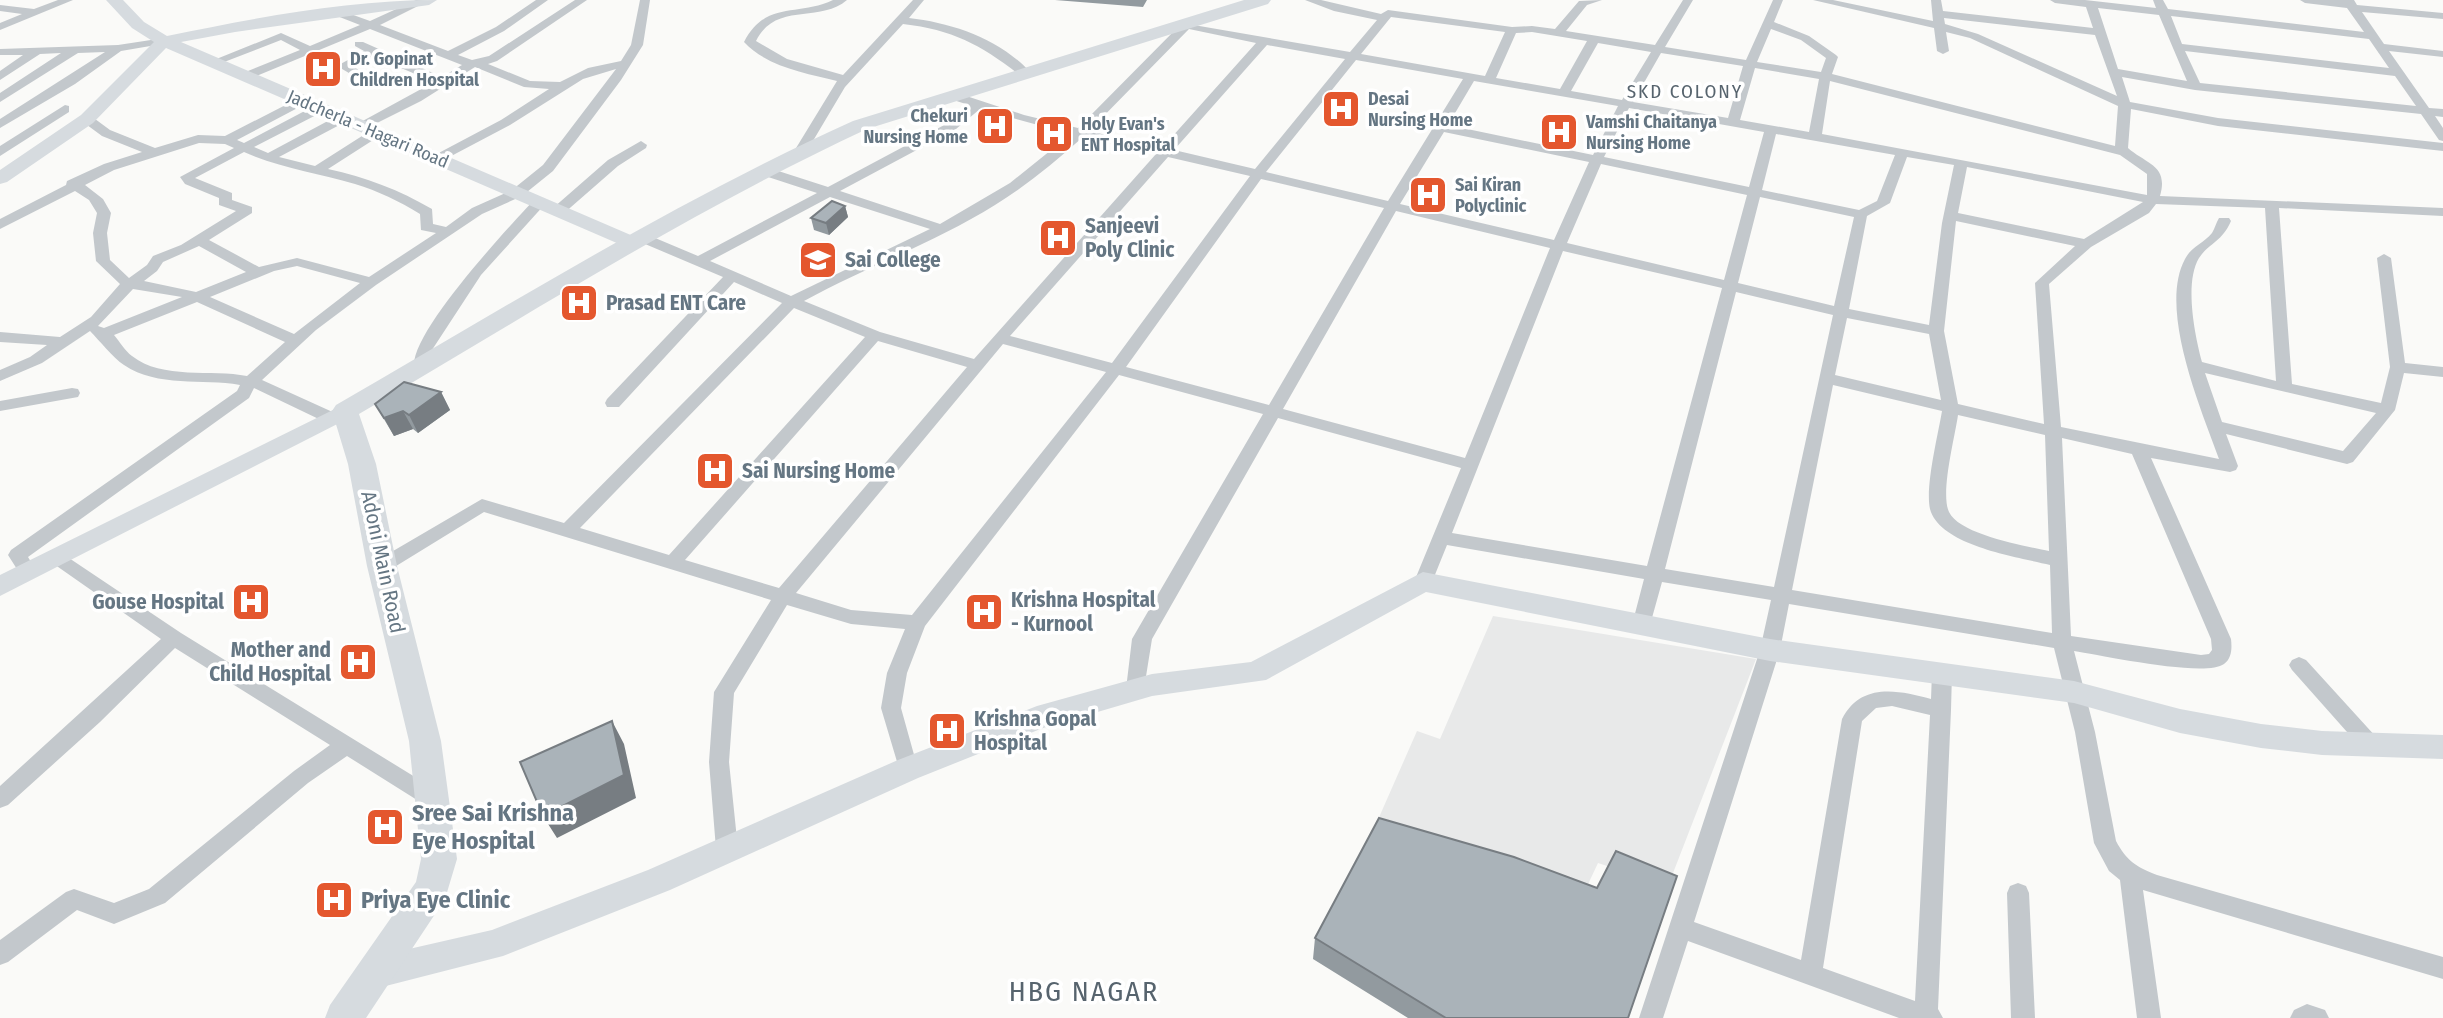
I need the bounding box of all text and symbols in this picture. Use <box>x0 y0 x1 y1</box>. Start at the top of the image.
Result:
hospital icon: Dr. Gopinat Children Hospital <box>302 48 344 90</box>
place label: Dr. Gopinat Children Hospital <box>350 48 479 91</box>
district label: SKD COLONY <box>1627 80 1743 103</box>
street label: Jadcherla - Hagari Road <box>284 85 452 173</box>
hospital icon: Desai Nursing Home <box>1320 88 1362 130</box>
place label: Desai Nursing Home <box>1368 88 1473 131</box>
place label: Chekuri Nursing Home <box>863 105 968 148</box>
hospital icon: Chekuri Nursing Home <box>974 105 1016 147</box>
hospital icon: Vamshi Chaitanya Nursing Home <box>1538 111 1580 153</box>
place label: Vamshi Chaitanya Nursing Home <box>1585 111 1717 154</box>
hospital icon: Holy Evan's ENT Hospital <box>1033 113 1075 155</box>
place label: Holy Evan's ENT Hospital <box>1081 113 1176 156</box>
hospital icon: Sai Kiran Polyclinic <box>1407 174 1449 216</box>
place label: Sai Kiran Polyclinic <box>1455 174 1527 217</box>
place label: Sanjeevi Poly Clinic <box>1085 213 1175 263</box>
hospital icon: Sanjeevi Poly Clinic <box>1037 217 1079 259</box>
school or university icon: Sai College <box>797 239 839 281</box>
place label: Sai College <box>845 247 941 273</box>
hospital icon: Prasad ENT Care <box>558 282 600 324</box>
place label: Prasad ENT Care <box>606 290 746 316</box>
hospital icon: Sai Nursing Home <box>694 450 736 492</box>
place label: Sai Nursing Home <box>742 458 895 484</box>
street label: Adoni Main Road <box>355 489 411 635</box>
hospital icon: Gouse Hospital <box>230 581 272 623</box>
place label: Krishna Hospital - Kurnool <box>1011 587 1156 637</box>
place label: Gouse Hospital <box>92 589 224 615</box>
hospital icon: Krishna Hospital - Kurnool <box>963 591 1005 633</box>
place label: Mother and Child Hospital <box>209 637 331 687</box>
hospital icon: Mother and Child Hospital <box>337 641 379 683</box>
place label: Krishna Gopal Hospital <box>974 706 1096 756</box>
hospital icon: Krishna Gopal Hospital <box>926 710 968 752</box>
place label: Sree Sai Krishna Eye Hospital <box>412 799 574 855</box>
hospital icon: Sree Sai Krishna Eye Hospital <box>364 806 406 848</box>
hospital icon: Priya Eye Clinic <box>313 879 355 921</box>
place label: Priya Eye Clinic <box>361 886 511 914</box>
district label: HBG NAGAR <box>1009 975 1159 1008</box>

